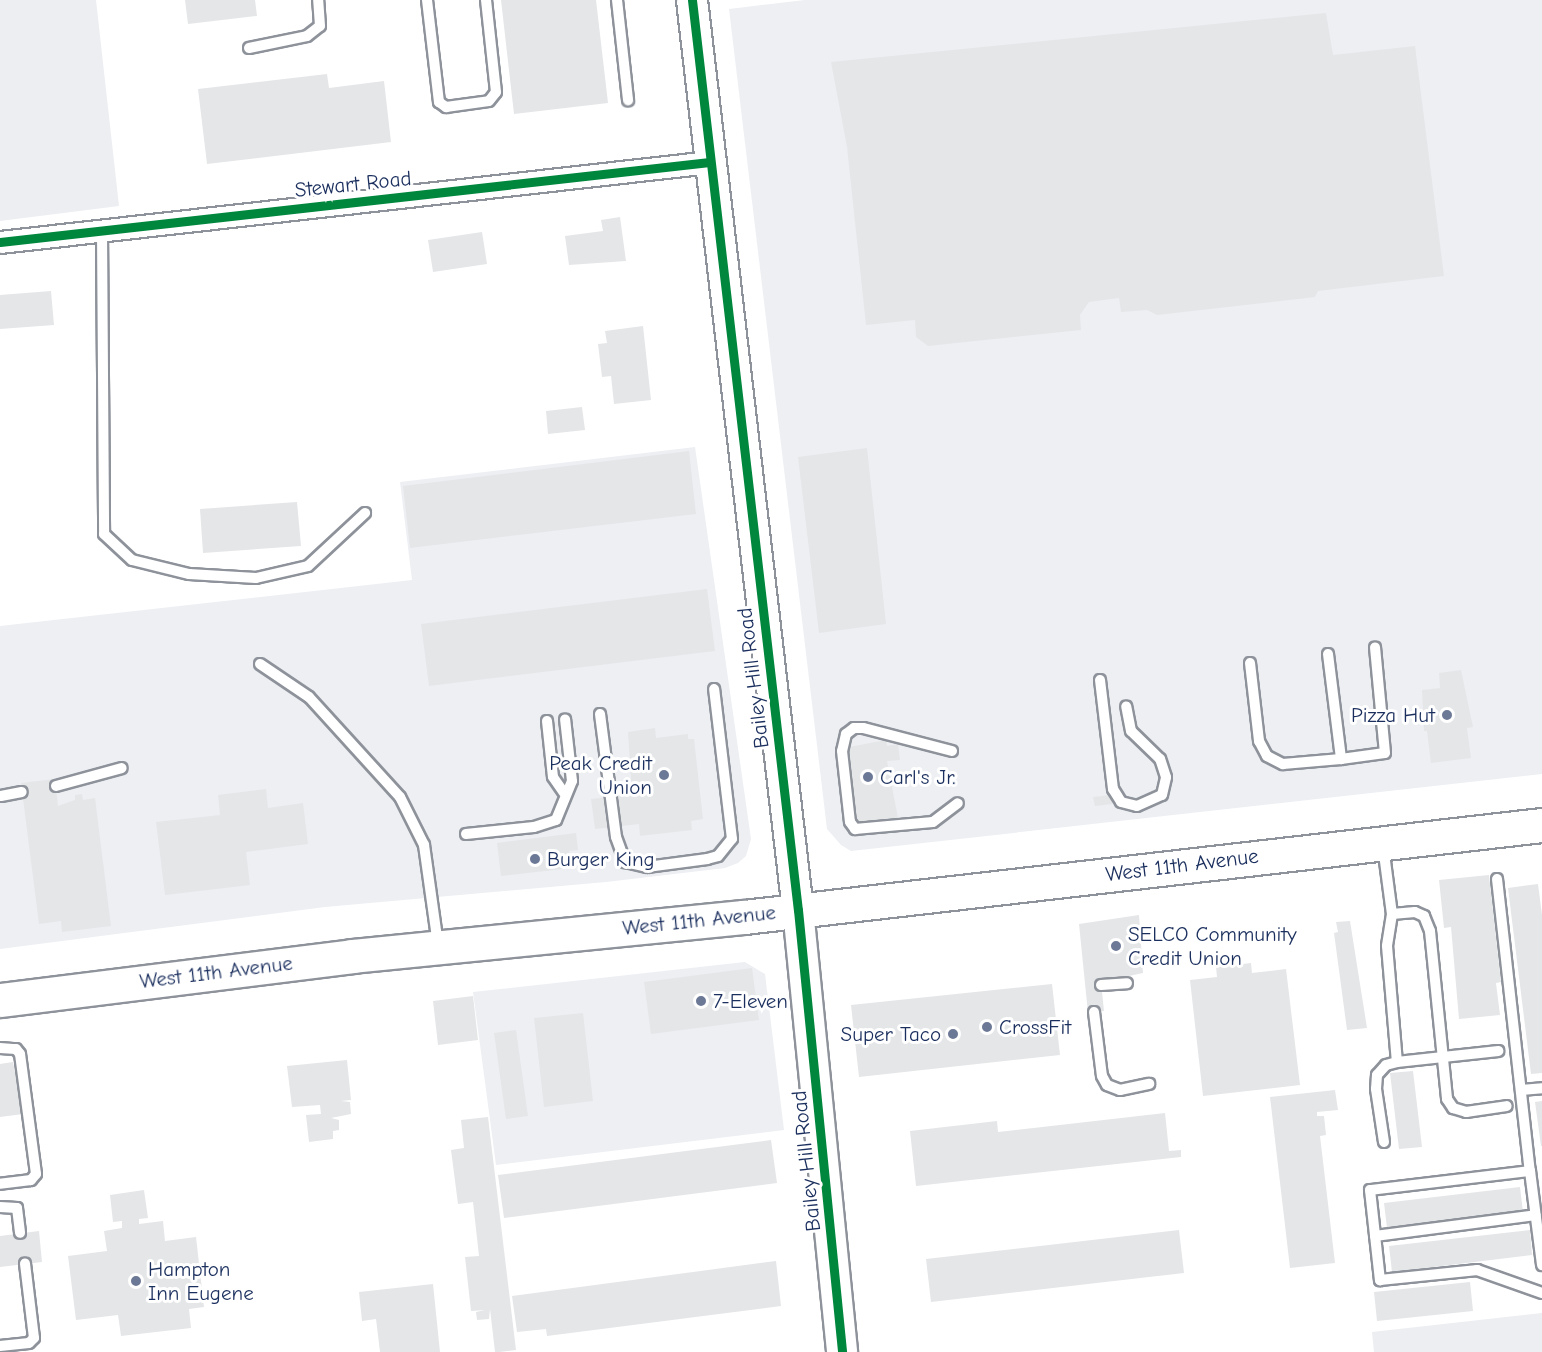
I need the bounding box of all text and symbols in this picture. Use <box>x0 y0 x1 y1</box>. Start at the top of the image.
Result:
street label: Stewart Road <box>293 165 413 203</box>
street label: Bailey Hill Road <box>732 606 774 750</box>
place label: Pizza Hut <box>1351 702 1435 728</box>
marker: Pizza Hut <box>1440 708 1454 722</box>
place label: Peak Credit Union <box>549 750 652 800</box>
place label: Carl's Jr. <box>880 764 956 790</box>
marker: Peak Credit Union <box>657 768 671 782</box>
marker: Carl's Jr. <box>861 770 875 784</box>
street label: West 11th Avenue <box>1104 843 1260 887</box>
place label: Burger King <box>547 846 655 872</box>
marker: Burger King <box>528 852 542 866</box>
street label: West 11th Avenue <box>621 899 777 941</box>
place label: SELCO Community Credit Union <box>1128 921 1297 971</box>
marker: SELCO Community Credit Union <box>1109 939 1123 953</box>
street label: West 11th Avenue <box>138 950 294 994</box>
place label: 7-Eleven <box>713 988 788 1014</box>
marker: 7-Eleven <box>694 994 708 1008</box>
place label: CrossFit <box>999 1014 1071 1040</box>
marker: CrossFit <box>980 1020 994 1034</box>
place label: Super Taco <box>841 1021 941 1047</box>
marker: Super Taco <box>946 1027 960 1041</box>
street label: Bailey Hill Road <box>786 1089 826 1233</box>
place label: Hampton Inn Eugene <box>148 1256 254 1306</box>
marker: Hampton Inn Eugene <box>129 1274 143 1288</box>

